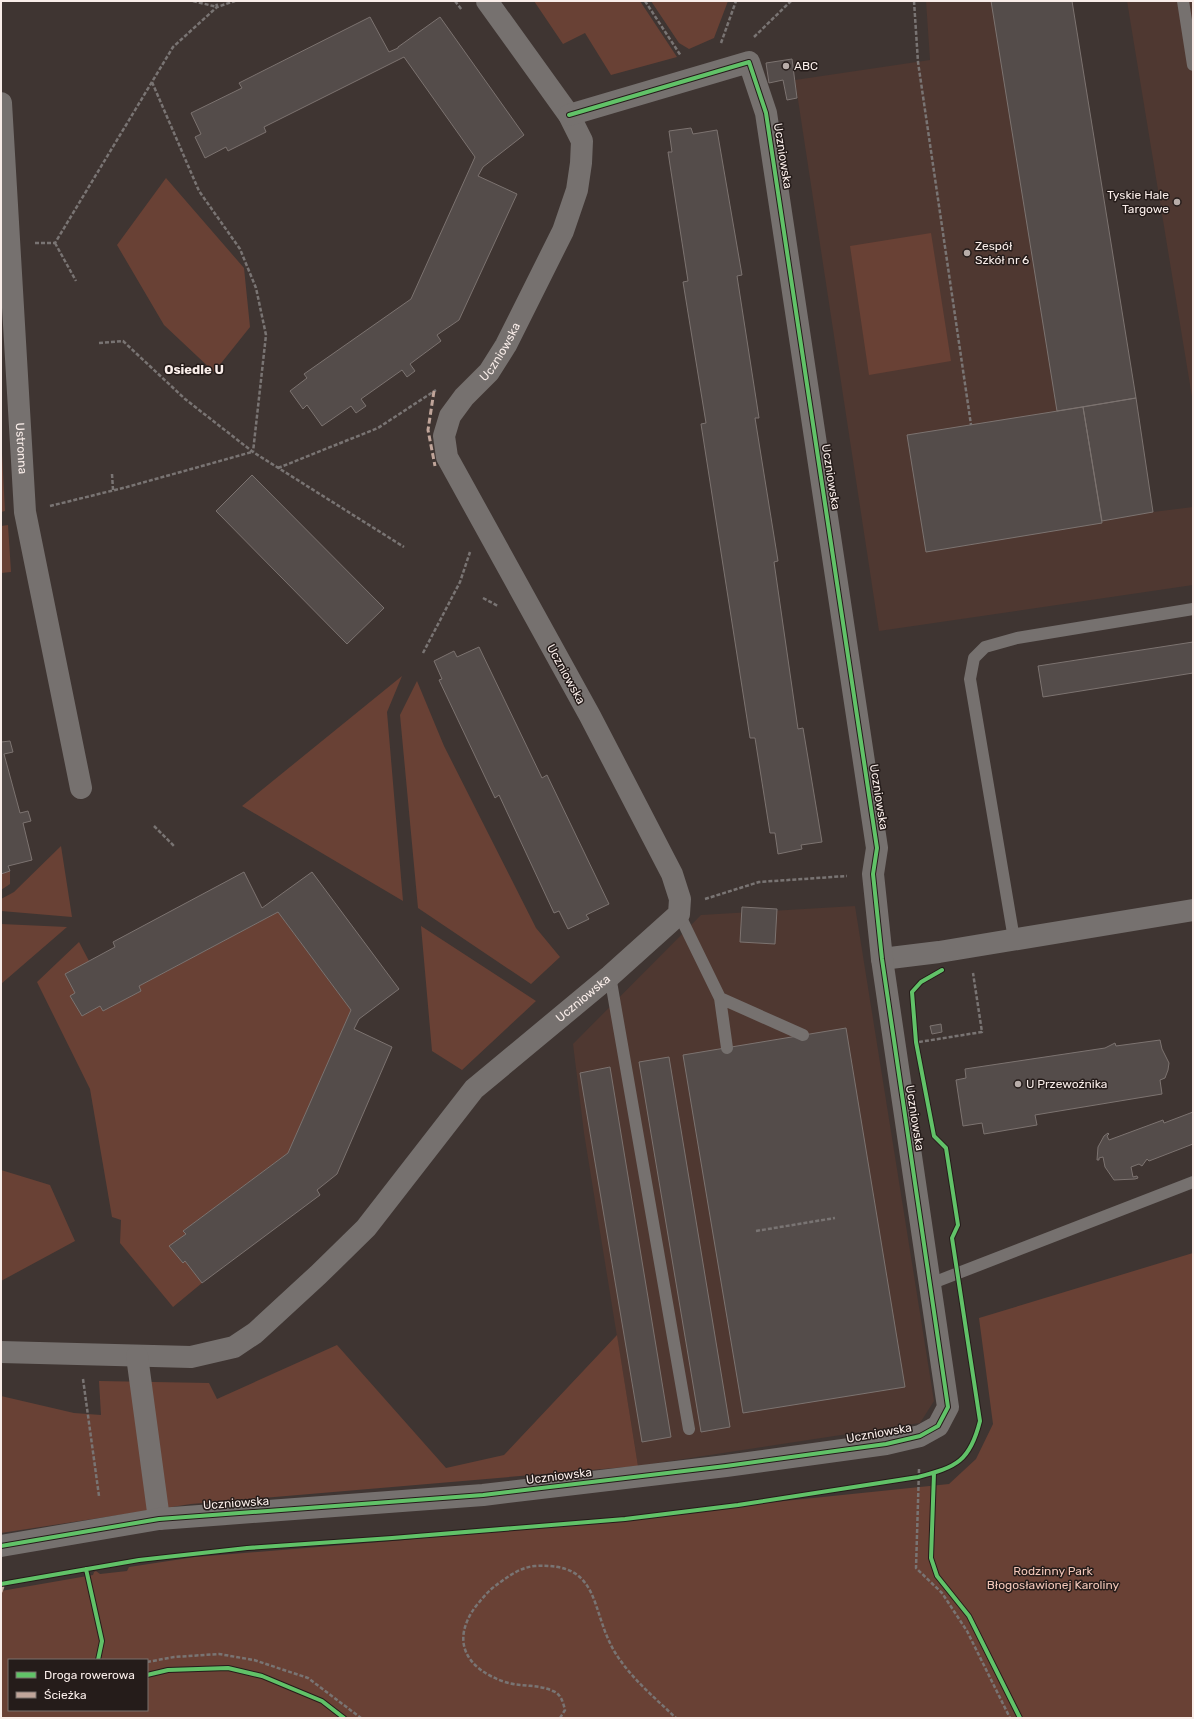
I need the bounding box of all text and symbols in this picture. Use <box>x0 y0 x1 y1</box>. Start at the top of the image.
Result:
place label: ABC <box>794 59 818 73</box>
marker: ABC <box>781 61 791 71</box>
street label: Uczniowska <box>771 122 795 190</box>
place label: Tyskie Hale Targowe <box>1107 188 1169 216</box>
marker: Tyskie Hale Targowe <box>1172 197 1182 207</box>
place label: Zespół Szkół nr 6 <box>975 239 1029 267</box>
marker: Zespół Szkół nr 6 <box>962 248 972 258</box>
street label: Uczniowska <box>477 320 523 384</box>
district label: Osiedle U <box>164 362 224 377</box>
street label: Ustronna <box>13 422 30 475</box>
street label: Uczniowska <box>819 443 843 511</box>
street label: Uczniowska <box>544 642 588 706</box>
street label: Uczniowska <box>867 763 891 831</box>
street label: Uczniowska <box>553 972 613 1025</box>
place label: U Przewoźnika <box>1026 1077 1107 1091</box>
marker: U Przewoźnika <box>1013 1079 1023 1089</box>
street label: Uczniowska <box>903 1084 927 1152</box>
street label: Uczniowska <box>845 1420 913 1446</box>
street label: Uczniowska <box>525 1465 593 1487</box>
street label: Uczniowska <box>202 1494 270 1512</box>
park label: Rodzinny Park Błogosławionej Karoliny <box>987 1564 1120 1592</box>
legend <box>8 1659 148 1711</box>
text: Droga rowerowa <box>44 1668 135 1682</box>
text: Ścieżka <box>44 1688 87 1702</box>

